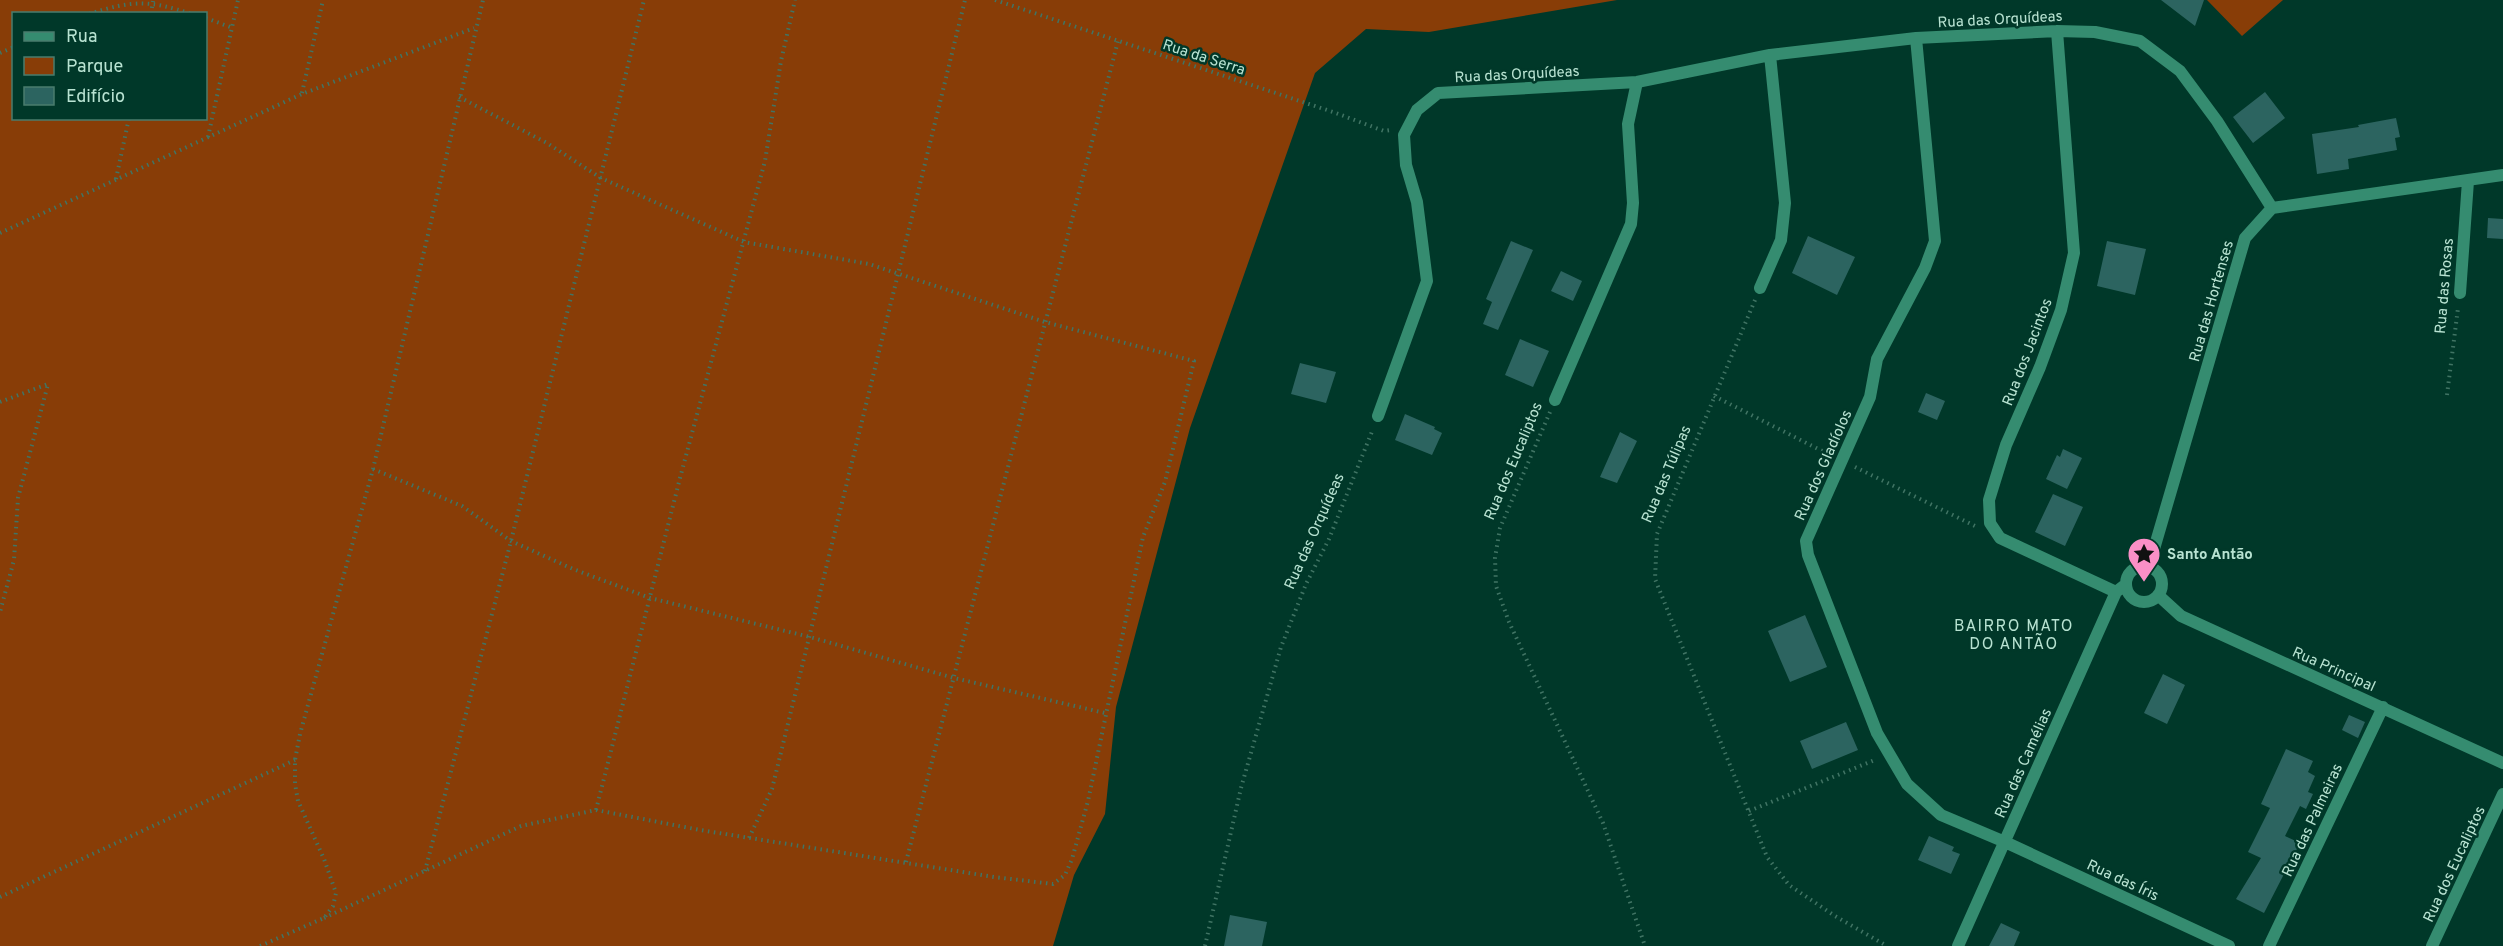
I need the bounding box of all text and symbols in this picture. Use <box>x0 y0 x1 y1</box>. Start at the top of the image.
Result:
street label: Rua das Orquídeas <box>1937 8 2063 33</box>
legend <box>12 12 207 120</box>
text: Rua <box>66 26 97 49</box>
street label: Rua da Serra <box>1160 36 1247 81</box>
text: Parque <box>66 56 123 79</box>
street label: Rua das Orquídeas <box>1454 63 1580 88</box>
text: Edifício <box>66 86 125 109</box>
street label: Rua das Rosas <box>2432 237 2459 335</box>
street label: Rua das Hortenses <box>2186 238 2239 364</box>
street label: Rua dos Jacintos <box>1999 296 2058 409</box>
street label: Rua dos Eucaliptos <box>1481 400 1548 523</box>
street label: Rua dos Gladíolos <box>1791 407 1857 524</box>
street label: Rua das Túlipas <box>1638 423 1696 526</box>
street label: Rua das Orquídeas <box>1281 471 1349 593</box>
place icon: Santo Antão <box>2126 536 2162 583</box>
place label: Santo Antão <box>2167 546 2253 565</box>
district label: BAIRRO MATO DO ANTÃO <box>1954 617 2074 655</box>
street label: Rua Principal <box>2289 644 2378 697</box>
street label: Rua das Camélias <box>1992 706 2057 821</box>
street label: Rua das Palmeiras <box>2279 761 2348 880</box>
street label: Rua dos Eucaliptos <box>2420 803 2491 926</box>
street label: Rua das Íris <box>2083 855 2162 906</box>

